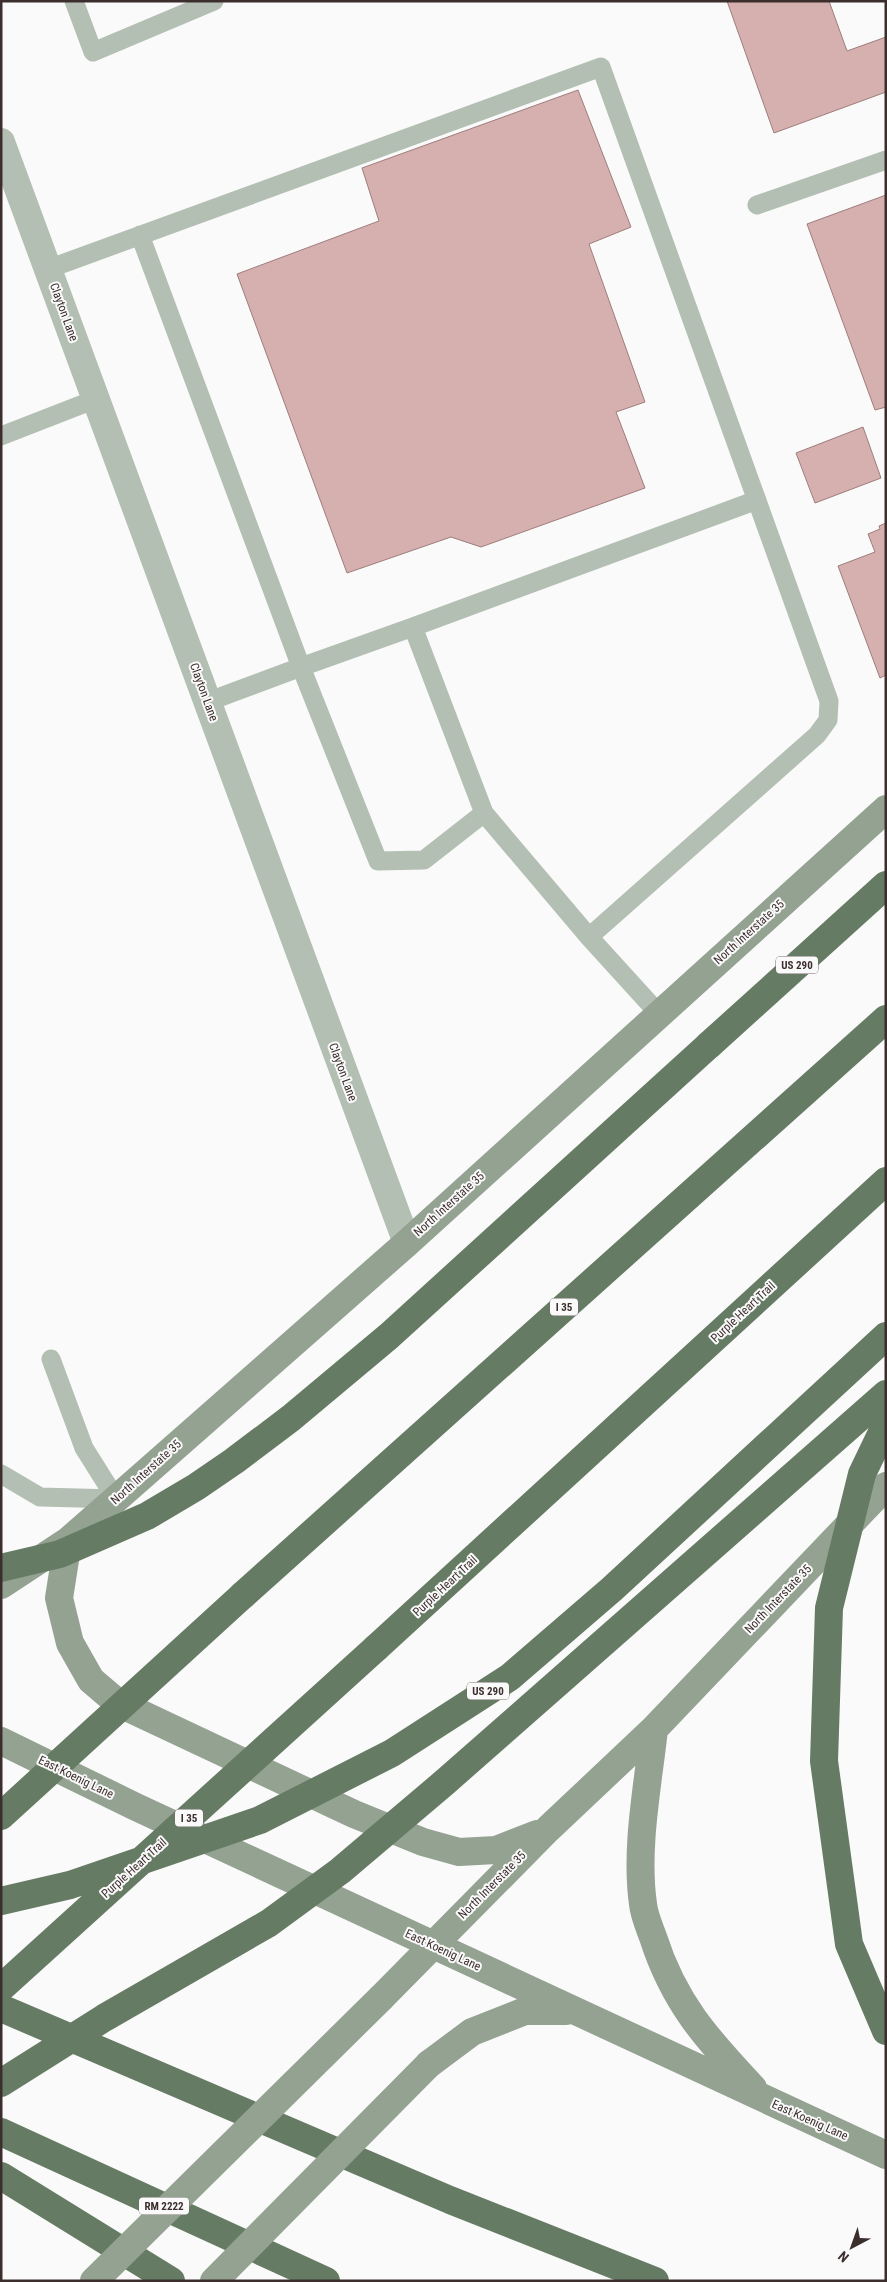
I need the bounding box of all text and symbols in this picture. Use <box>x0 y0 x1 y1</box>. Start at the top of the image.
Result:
street label: Clayton Lane <box>47 281 81 343</box>
street label: Clayton Lane <box>187 661 221 723</box>
street label: North Interstate 35 <box>711 897 787 967</box>
road number: US 290 <box>776 956 818 974</box>
street label: Clayton Lane <box>326 1041 360 1103</box>
street label: North Interstate 35 <box>411 1169 487 1239</box>
street label: Purple Heart Trail <box>708 1279 778 1345</box>
road number: I 35 <box>550 1298 578 1315</box>
street label: North Interstate 35 <box>108 1437 184 1507</box>
street label: Purple Heart Trail <box>410 1553 480 1619</box>
street label: North Interstate 35 <box>742 1562 814 1636</box>
road number: US 290 <box>467 1682 509 1700</box>
street label: East Koenig Lane <box>36 1753 116 1801</box>
road number: I 35 <box>175 1810 203 1826</box>
street label: Purple Heart Trail <box>99 1835 169 1901</box>
street label: North Interstate 35 <box>455 1848 529 1922</box>
street label: East Koenig Lane <box>403 1926 483 1974</box>
street label: East Koenig Lane <box>770 2097 850 2143</box>
road number: RM 2222 <box>139 2198 189 2214</box>
north arrow <box>827 2222 877 2272</box>
text: N <box>835 2248 852 2266</box>

